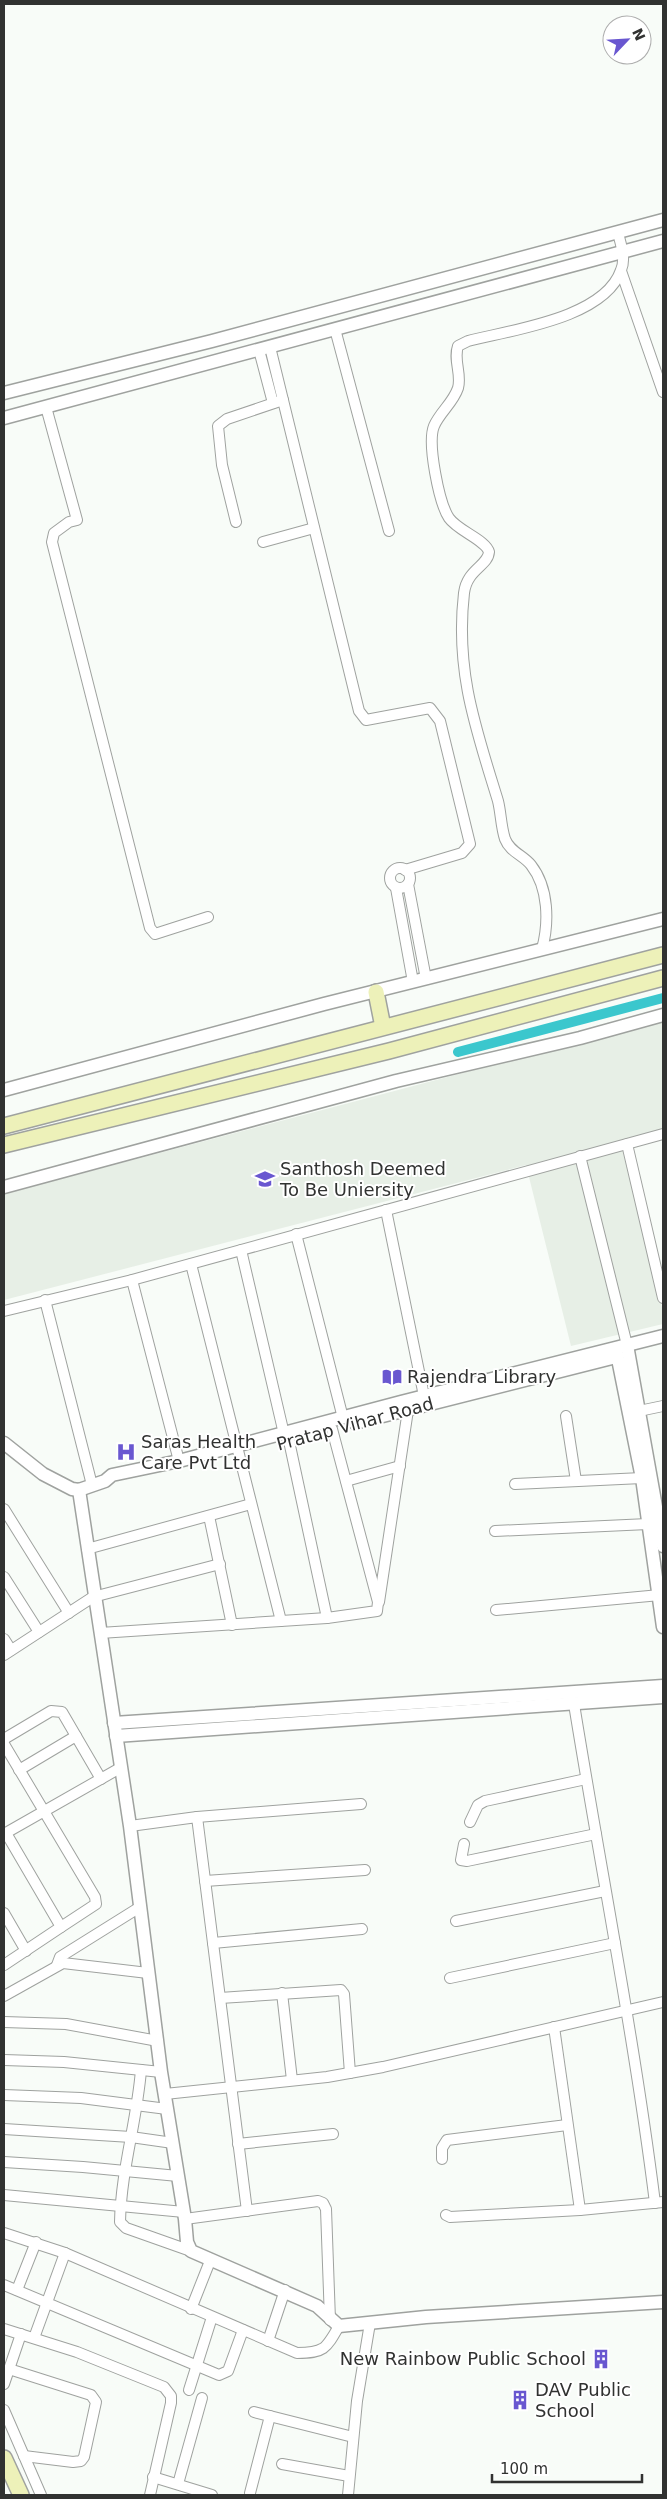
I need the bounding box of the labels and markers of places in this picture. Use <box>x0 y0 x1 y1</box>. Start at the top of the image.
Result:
place label: Santhosh Deemed To Be Uniersity <box>279 1158 446 1200</box>
school or university icon: Santhosh Deemed To Be Uniersity <box>254 1168 276 1190</box>
library icon: Rajendra Library <box>381 1366 403 1388</box>
place label: Rajendra Library <box>407 1366 556 1387</box>
place label: Saras Health Care Pvt Ltd <box>141 1431 256 1473</box>
hospital icon: Saras Health Care Pvt Ltd <box>115 1441 137 1463</box>
place label: New Rainbow Public School <box>340 2348 586 2369</box>
building icon: New Rainbow Public School <box>590 2348 612 2370</box>
place label: DAV Public School <box>535 2379 631 2421</box>
building icon: DAV Public School <box>509 2389 531 2411</box>

